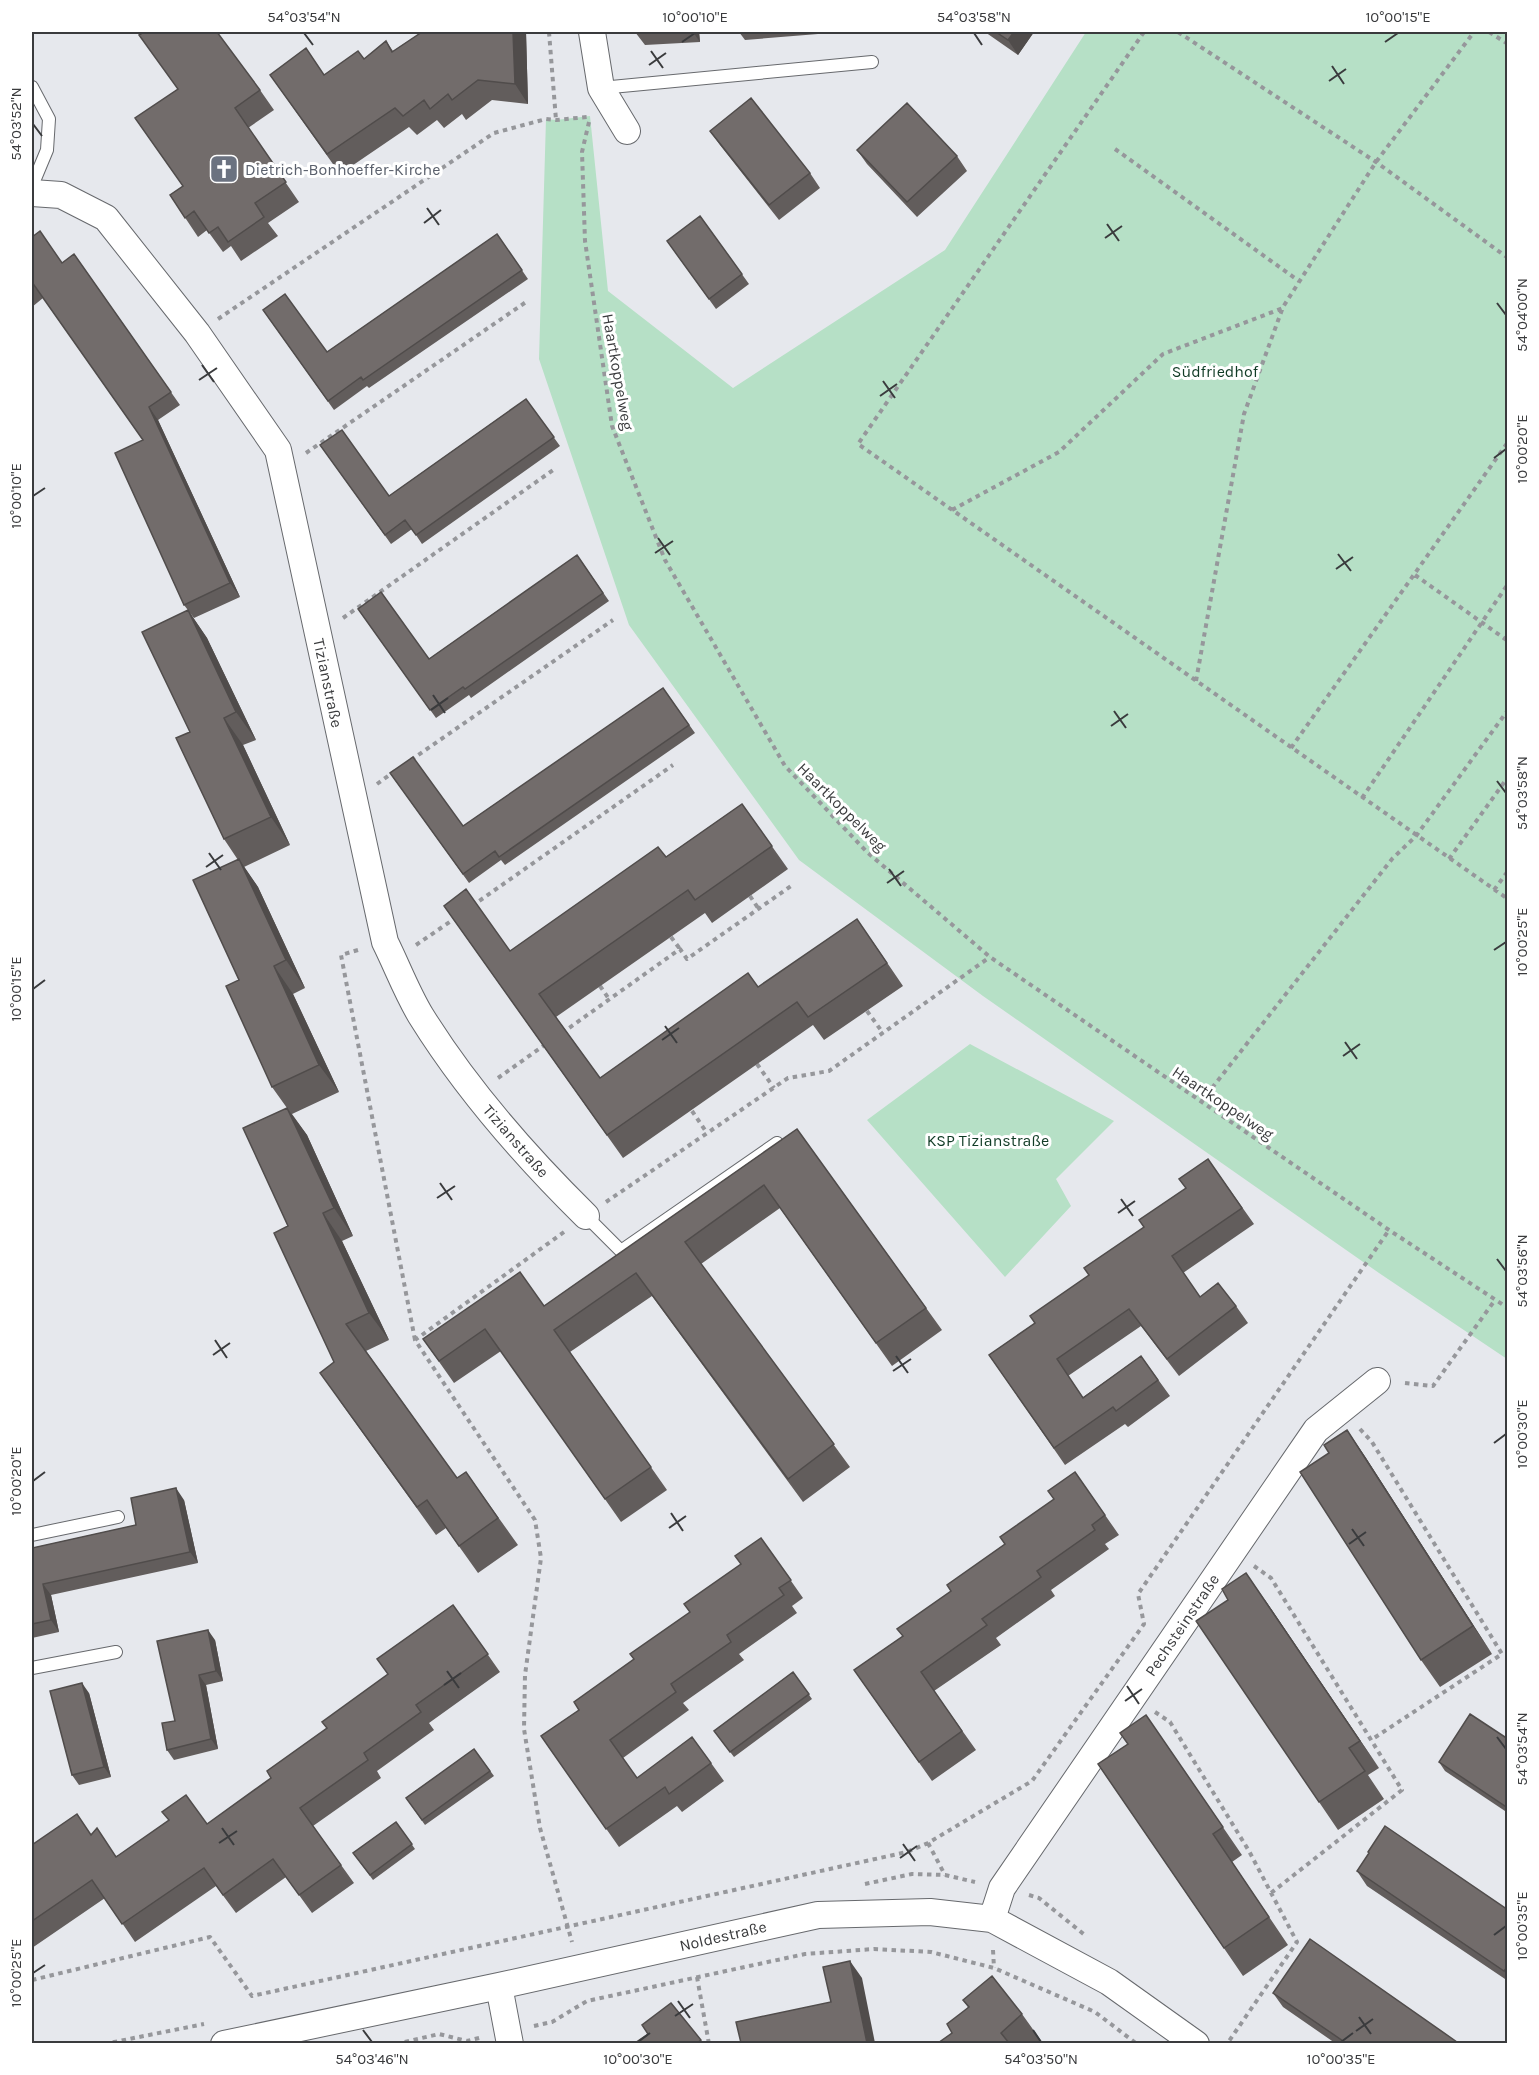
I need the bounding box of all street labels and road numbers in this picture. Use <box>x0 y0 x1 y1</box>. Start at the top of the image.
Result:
street label: Haartkoppelweg <box>598 312 638 432</box>
street label: Tizianstraße <box>309 637 347 729</box>
street label: Haartkoppelweg <box>794 759 890 855</box>
street label: Haartkoppelweg <box>1169 1062 1277 1144</box>
street label: Tizianstraße <box>479 1101 553 1181</box>
street label: Pechsteinstraße <box>1141 1570 1223 1680</box>
street label: Noldestraße <box>678 1917 768 1955</box>

